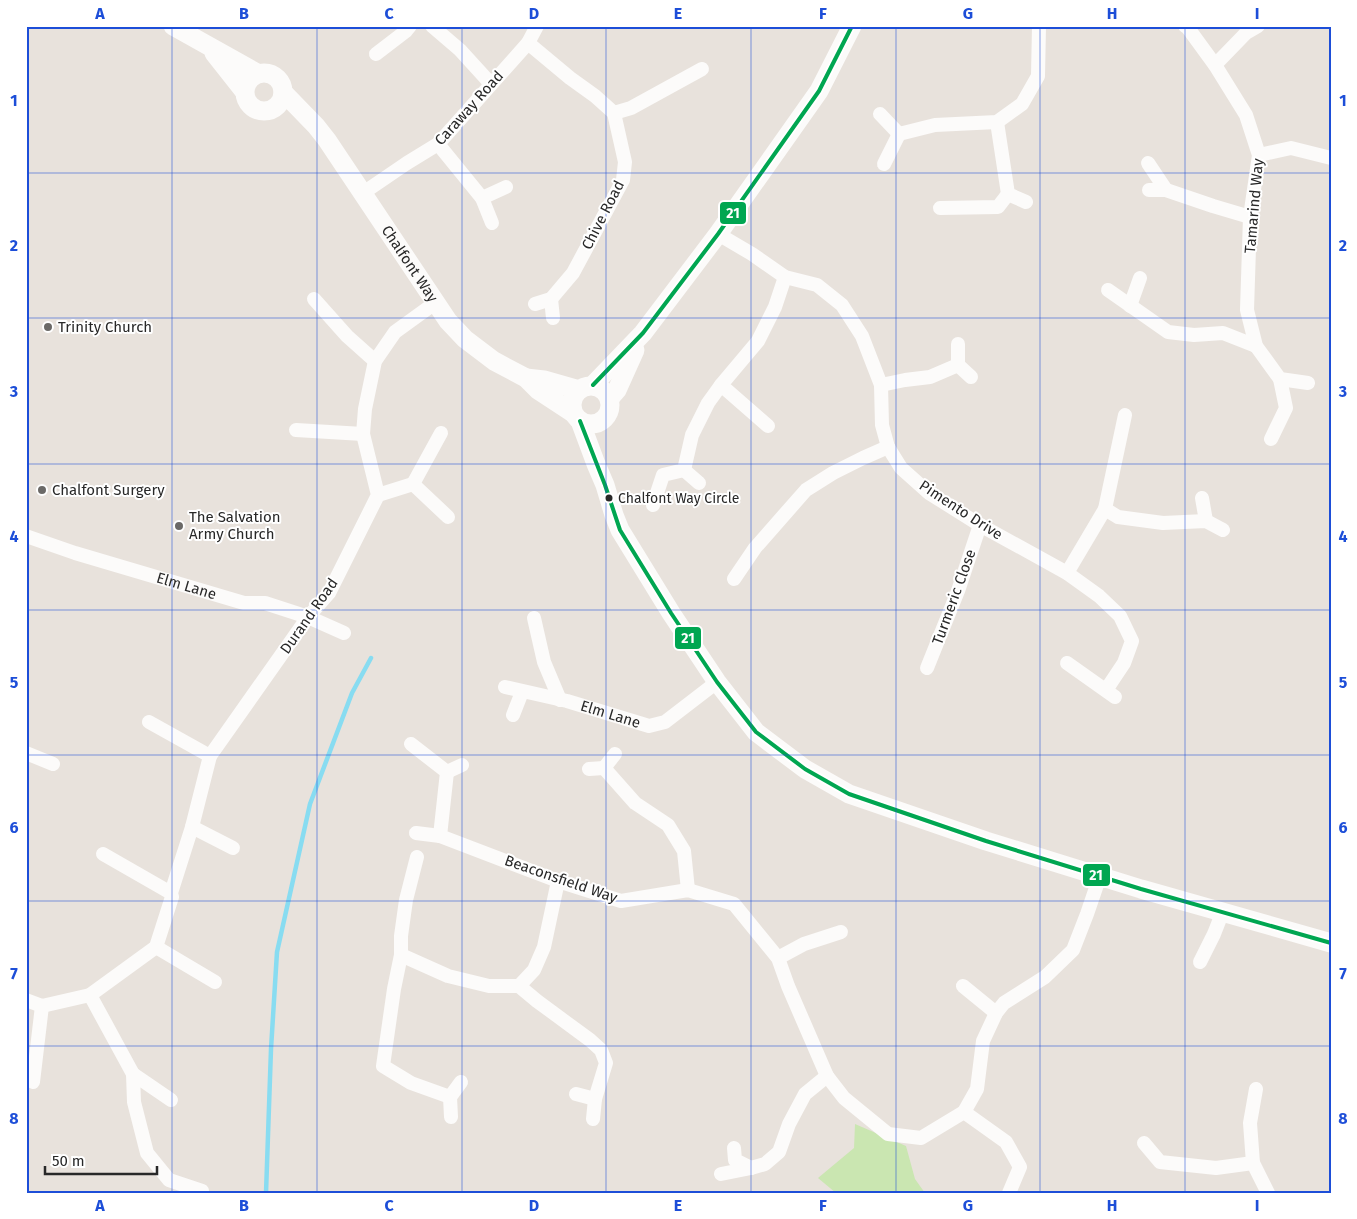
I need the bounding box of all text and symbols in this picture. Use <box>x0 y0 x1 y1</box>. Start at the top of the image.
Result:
text: A <box>94 4 105 23</box>
text: B <box>239 4 249 23</box>
text: C <box>384 4 394 23</box>
text: D <box>529 4 539 23</box>
text: E <box>674 4 682 23</box>
text: F <box>819 4 827 23</box>
text: G <box>963 4 973 23</box>
text: H <box>1107 4 1117 23</box>
text: I <box>1255 4 1259 23</box>
street label: Caraway Road <box>431 67 507 149</box>
text: 1 <box>10 91 18 110</box>
text: 1 <box>1339 91 1347 110</box>
street label: Tamarind Way <box>1241 157 1267 254</box>
street label: Chive Road <box>578 177 628 253</box>
line badge: 21 <box>719 201 747 225</box>
text: 21 <box>726 205 740 222</box>
street label: Chalfont Way <box>378 222 442 306</box>
text: 2 <box>10 236 18 255</box>
text: 2 <box>1339 236 1347 255</box>
place label: Trinity Church <box>58 318 152 336</box>
marker: Trinity Church <box>42 321 54 333</box>
text: 3 <box>9 382 18 401</box>
text: 3 <box>1338 382 1347 401</box>
street label: Pimento Drive <box>916 476 1006 544</box>
place label: Chalfont Surgery <box>52 481 165 499</box>
marker: Chalfont Surgery <box>36 484 48 496</box>
place label: Chalfont Way Circle <box>618 490 739 507</box>
marker: Chalfont Way Circle <box>604 493 614 503</box>
place label: The Salvation Army Church <box>189 508 281 543</box>
marker: The Salvation Army Church <box>173 520 185 532</box>
text: 4 <box>9 527 19 546</box>
text: 4 <box>1338 527 1348 546</box>
street label: Turmeric Close <box>928 547 980 647</box>
street label: Elm Lane <box>154 569 218 603</box>
street label: Durand Road <box>276 575 342 657</box>
line badge: 21 <box>674 626 702 650</box>
text: 21 <box>681 630 695 647</box>
text: 5 <box>10 673 19 692</box>
text: 5 <box>1339 673 1348 692</box>
street label: Elm Lane <box>578 697 643 732</box>
text: 6 <box>9 818 19 837</box>
text: 6 <box>1338 818 1348 837</box>
street label: Beaconsfield Way <box>502 851 620 907</box>
line badge: 21 <box>1082 863 1111 887</box>
text: 21 <box>1089 867 1103 884</box>
text: 7 <box>10 964 18 983</box>
text: 7 <box>1339 964 1347 983</box>
text: 8 <box>9 1109 19 1128</box>
text: 8 <box>1338 1109 1348 1128</box>
scale bar <box>45 1144 158 1176</box>
text: 50 m <box>52 1152 85 1170</box>
text: A <box>94 1196 105 1215</box>
text: B <box>239 1196 249 1215</box>
text: C <box>384 1196 394 1215</box>
text: D <box>529 1196 539 1215</box>
text: E <box>674 1196 682 1215</box>
text: F <box>819 1196 827 1215</box>
text: G <box>963 1196 973 1215</box>
text: H <box>1107 1196 1117 1215</box>
text: I <box>1255 1196 1259 1215</box>

